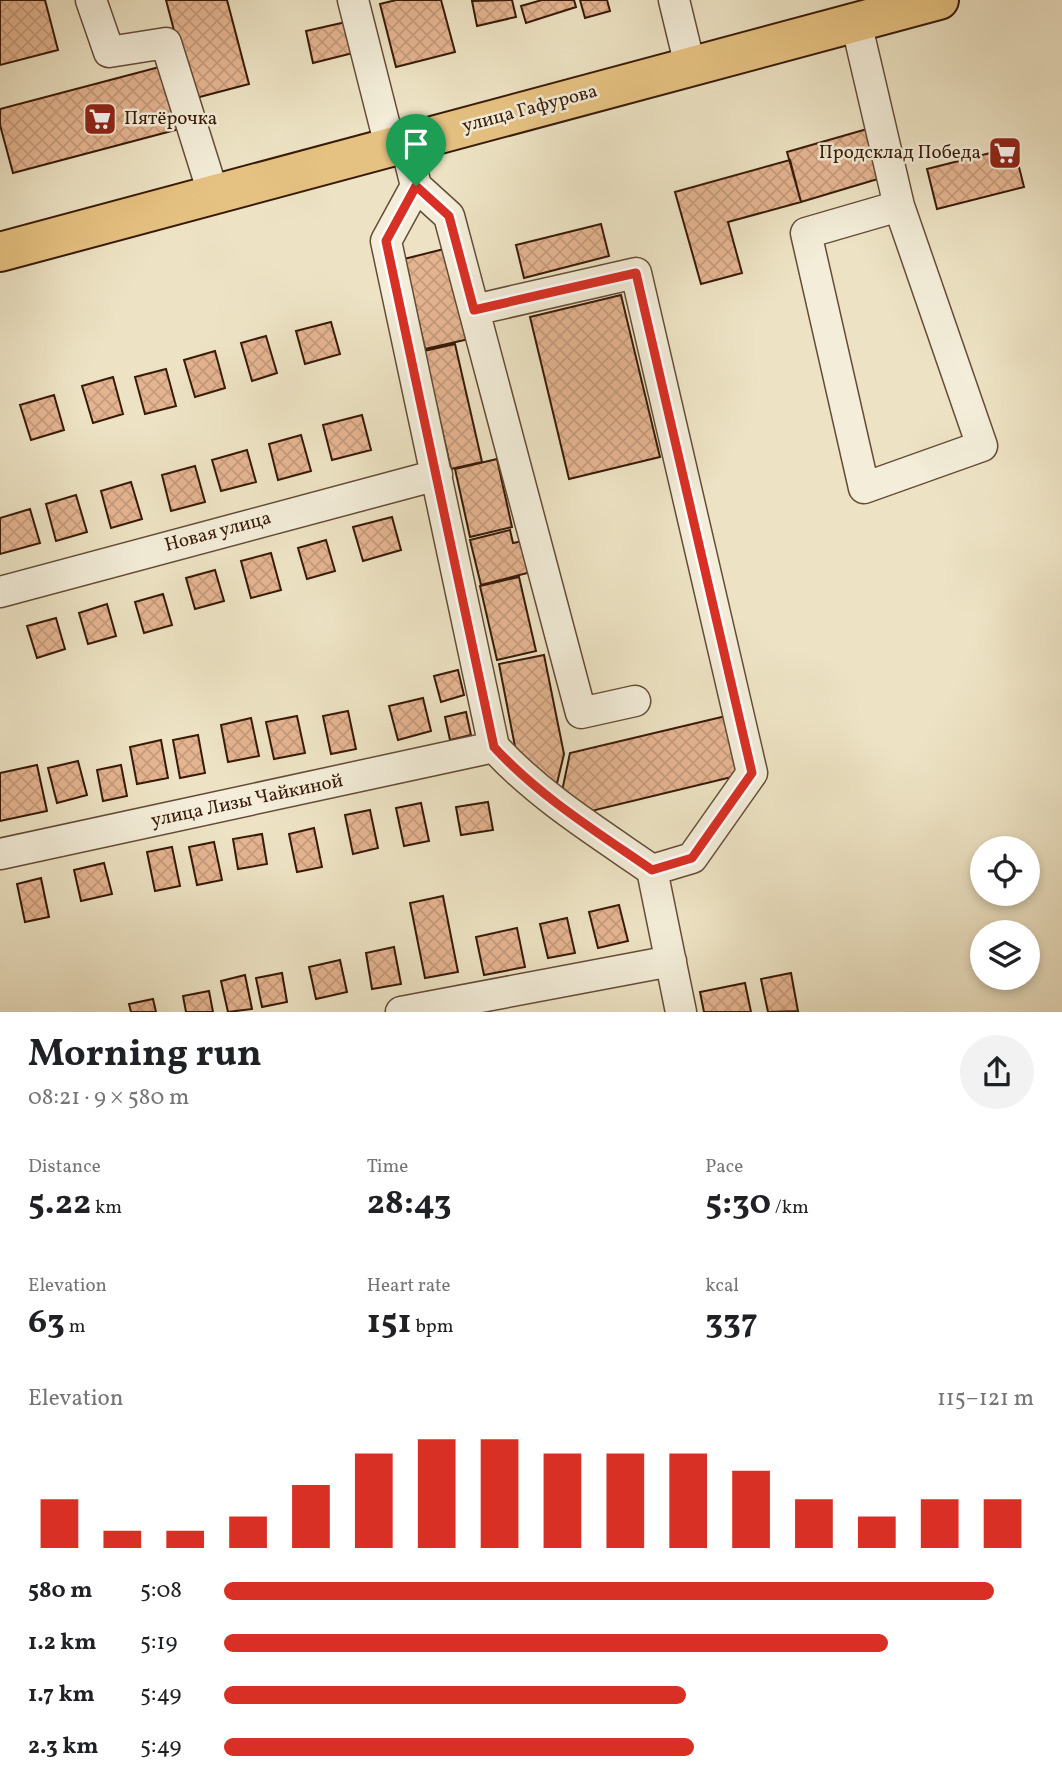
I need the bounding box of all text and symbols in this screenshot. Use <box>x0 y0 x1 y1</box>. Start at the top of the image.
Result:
street label: улица Гафурова <box>459 78 601 140</box>
supermarket icon: Пятёрочка <box>81 100 119 138</box>
place label: Пятёрочка <box>124 106 217 132</box>
pin <box>386 114 446 186</box>
icon: arrive <box>397 125 435 163</box>
supermarket icon: Продсклад Победа <box>986 134 1024 172</box>
place label: Продсклад Победа <box>819 140 981 166</box>
street label: Новая улица <box>162 505 274 559</box>
street label: улица Лизы Чайкиной <box>149 768 345 834</box>
map controls <box>970 836 1040 990</box>
button: locate <box>970 836 1040 906</box>
button: layers <box>970 920 1040 990</box>
text: Morning run <box>28 1029 262 1082</box>
button: share <box>960 1035 1034 1109</box>
text: 08:21 · 9 × 580 m <box>28 1082 189 1114</box>
text: Distance <box>28 1154 101 1180</box>
text: Time <box>367 1154 408 1180</box>
text: Pace <box>705 1154 743 1180</box>
text: 5.22 <box>28 1180 91 1228</box>
text: 28:43 <box>367 1180 452 1228</box>
text: 5:30 <box>705 1180 771 1228</box>
text: km <box>91 1195 122 1221</box>
text: /km <box>771 1195 809 1221</box>
text: Elevation <box>28 1273 107 1299</box>
text: Heart rate <box>367 1273 451 1299</box>
text: kcal <box>705 1273 739 1299</box>
text: 63 <box>28 1299 65 1347</box>
text: 151 <box>367 1299 412 1347</box>
text: 337 <box>705 1299 758 1347</box>
text: m <box>65 1314 85 1340</box>
text: bpm <box>412 1314 454 1340</box>
text: Elevation <box>28 1383 124 1415</box>
text: 115–121 m <box>937 1383 1034 1415</box>
text: 580 m <box>28 1575 93 1607</box>
text: 5:08 <box>140 1575 182 1607</box>
text: 1.2 km <box>28 1627 97 1659</box>
text: 5:19 <box>140 1627 177 1659</box>
text: 1.7 km <box>28 1679 95 1711</box>
text: 5:49 <box>140 1679 181 1711</box>
text: 2.3 km <box>28 1731 99 1763</box>
text: 5:49 <box>140 1731 181 1763</box>

